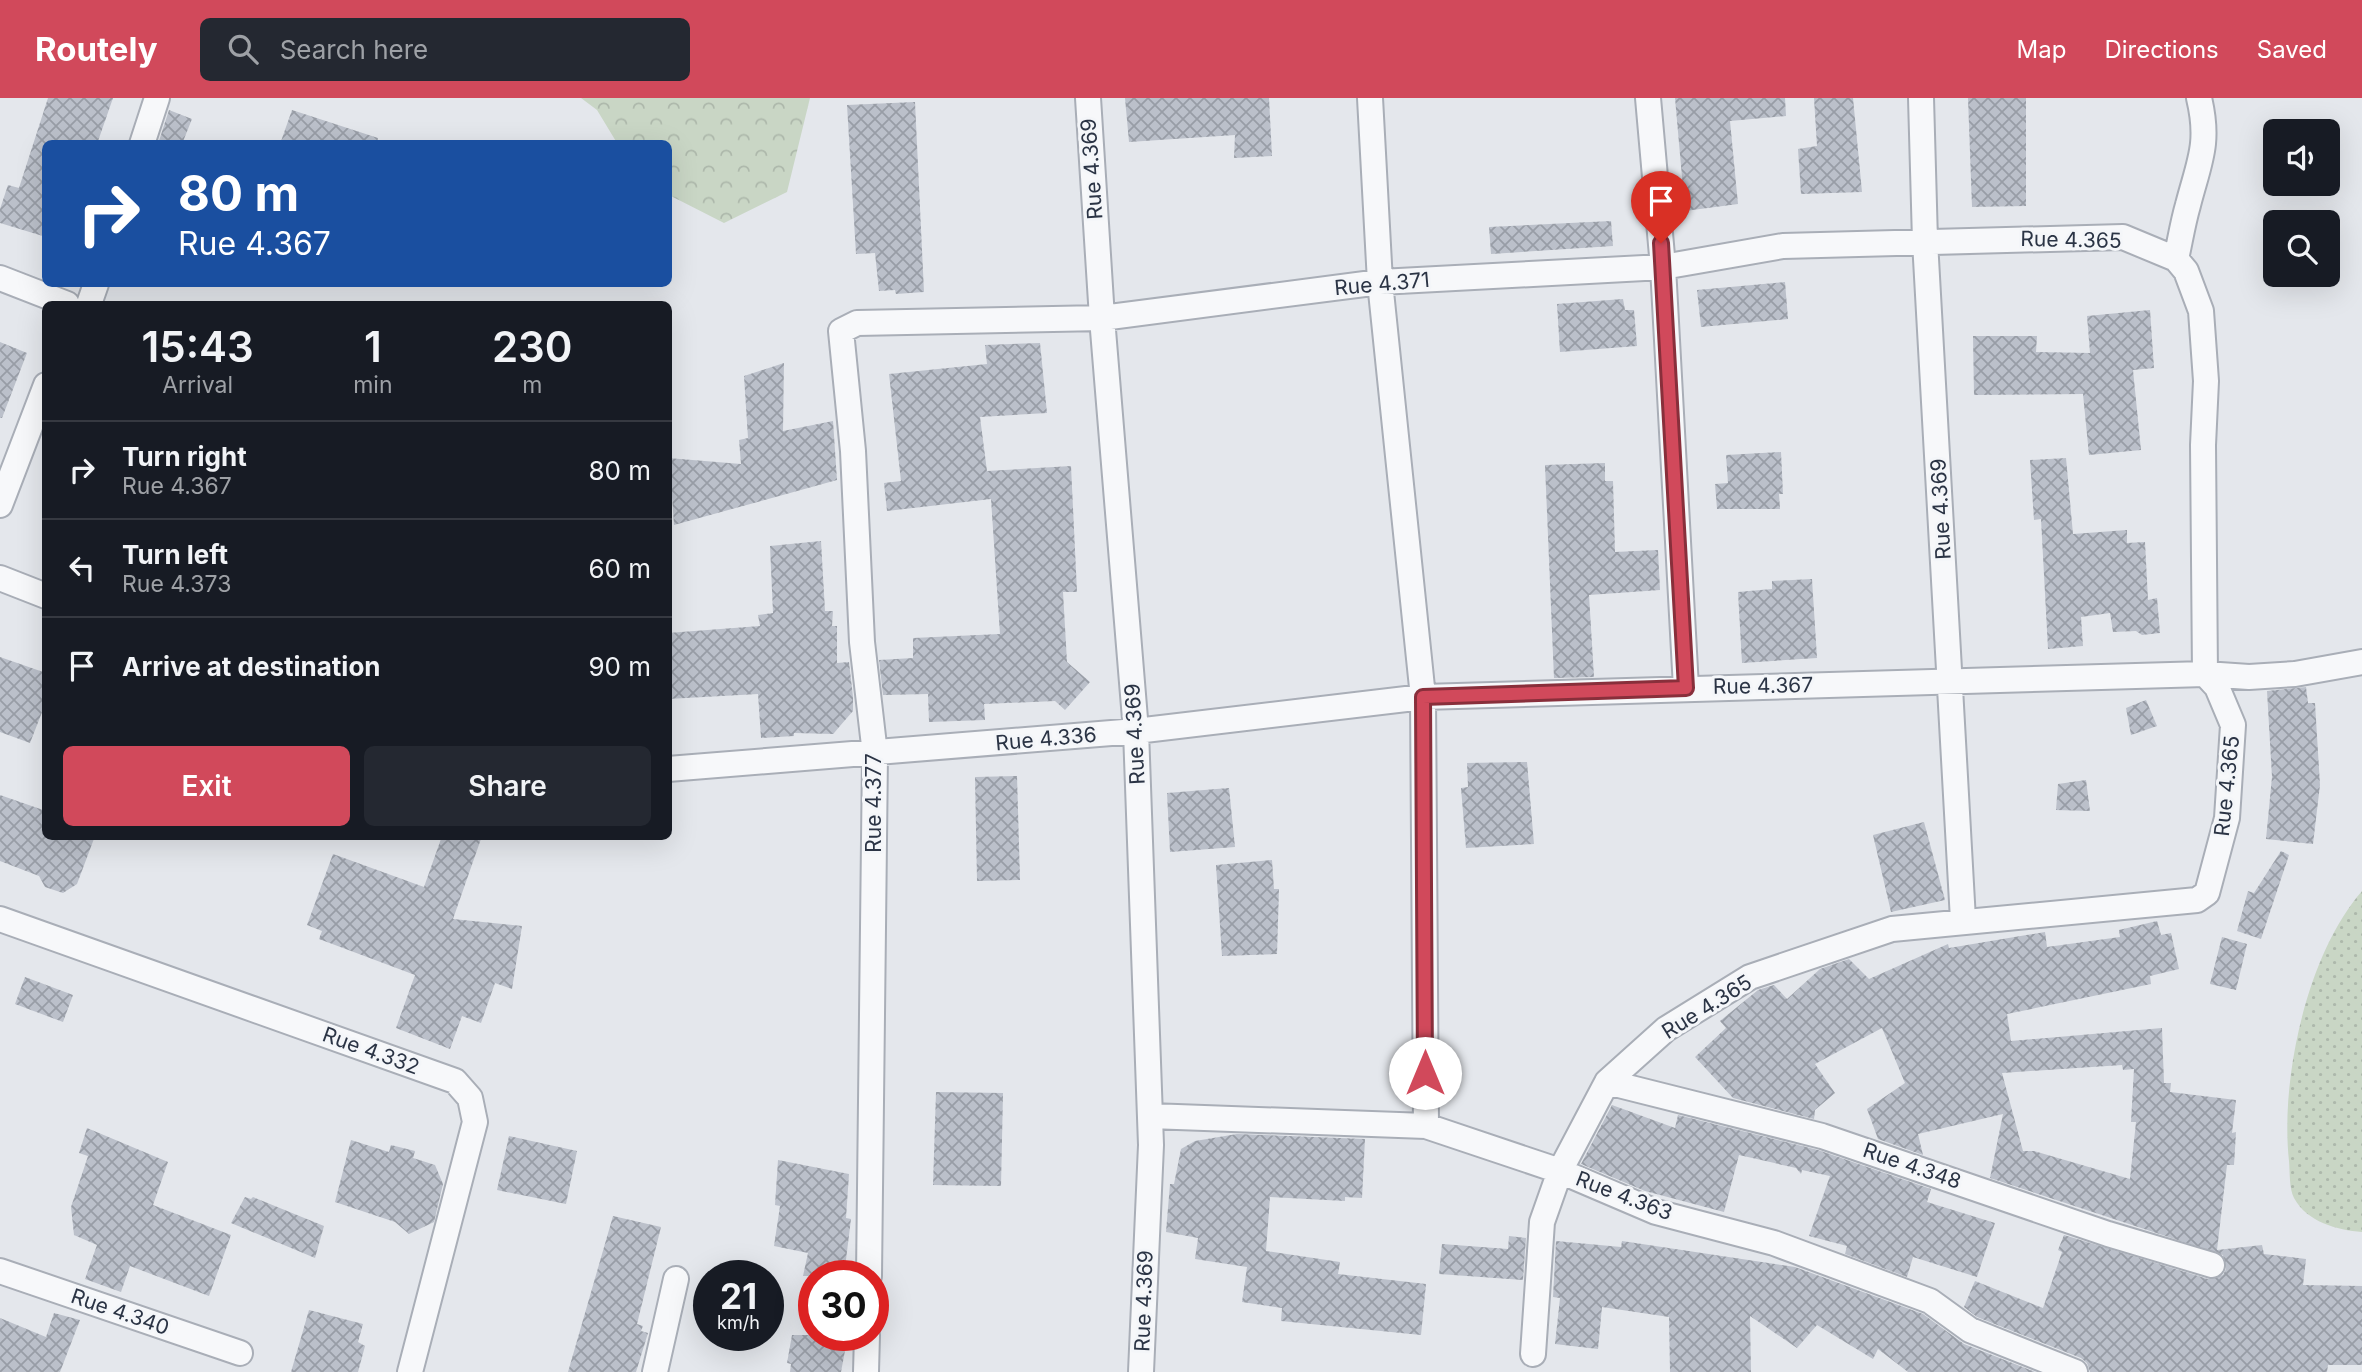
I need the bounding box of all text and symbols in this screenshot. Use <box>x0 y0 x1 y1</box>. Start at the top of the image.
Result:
search box <box>200 18 690 81</box>
text: Routely <box>35 29 158 69</box>
icon: search <box>224 30 262 68</box>
text: Search here <box>280 34 428 65</box>
text: Map <box>2017 35 2066 64</box>
text: Directions <box>2104 35 2219 64</box>
text: Saved <box>2257 35 2327 64</box>
street label: Rue 4.369 <box>1075 118 1108 221</box>
map controls <box>2263 119 2340 287</box>
button: sound <box>2263 119 2340 196</box>
text: 80 m <box>178 164 299 223</box>
icon: right <box>63 168 154 259</box>
pin <box>1631 171 1691 243</box>
icon: arrive <box>1642 182 1680 220</box>
button: search <box>2263 210 2340 287</box>
text: Rue 4.367 <box>178 224 331 263</box>
street label: Rue 4.365 <box>2020 226 2122 253</box>
street label: Rue 4.371 <box>1333 267 1431 300</box>
text: 15:43 <box>141 321 254 372</box>
text: 1 <box>364 321 382 372</box>
text: 230 <box>492 321 573 372</box>
text: Arrival <box>162 371 233 399</box>
text: min <box>353 371 392 399</box>
text: m <box>522 371 542 399</box>
text: Turn right <box>122 441 247 472</box>
icon: right <box>63 451 101 489</box>
text: 80 m <box>588 455 651 486</box>
street label: Rue 4.369 <box>1925 458 1956 560</box>
text: Rue 4.367 <box>122 472 232 500</box>
text: Turn left <box>122 539 228 570</box>
icon: left <box>63 549 101 587</box>
text: 60 m <box>588 553 651 584</box>
text: Rue 4.373 <box>122 570 231 598</box>
icon: arrive <box>63 647 101 685</box>
text: Arrive at destination <box>122 651 381 682</box>
text: 90 m <box>588 651 651 682</box>
street label: Rue 4.367 <box>1713 672 1813 699</box>
street label: Rue 4.369 <box>1119 683 1150 785</box>
street label: Rue 4.336 <box>994 722 1098 755</box>
street label: Rue 4.365 <box>2209 734 2244 838</box>
button: Exit <box>63 746 350 826</box>
button: Share <box>364 746 651 826</box>
street label: Rue 4.377 <box>861 753 886 853</box>
street label: Rue 4.365 <box>1657 969 1756 1044</box>
street label: Rue 4.332 <box>319 1021 423 1080</box>
position arrow <box>1388 1036 1462 1110</box>
street label: Rue 4.348 <box>1860 1137 1964 1194</box>
street label: Rue 4.363 <box>1572 1166 1676 1225</box>
street label: Rue 4.369 <box>1129 1250 1158 1352</box>
speed limit sign: 30 <box>798 1260 889 1351</box>
text: 21 <box>720 1275 757 1317</box>
street label: Rue 4.340 <box>68 1283 173 1340</box>
text: km/h <box>717 1312 760 1333</box>

